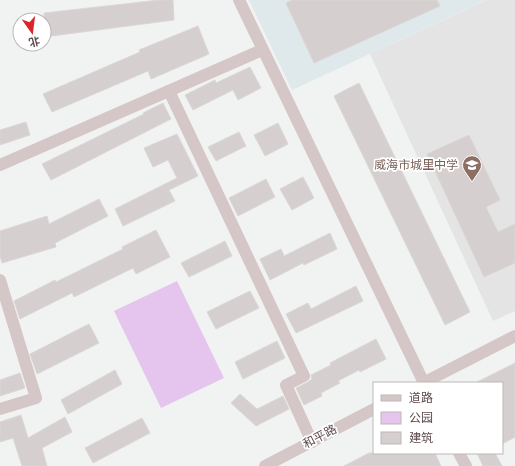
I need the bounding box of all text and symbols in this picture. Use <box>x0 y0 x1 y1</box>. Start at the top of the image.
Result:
north arrow <box>12 12 52 52</box>
text: 北 <box>27 34 41 49</box>
school or university icon: 威海市城里中学 <box>461 154 483 182</box>
place label: 威海市城里中学 <box>374 158 458 173</box>
legend <box>373 382 503 454</box>
text: 道路 <box>409 391 433 406</box>
text: 公园 <box>409 411 433 426</box>
street label: 和平路 <box>301 422 339 452</box>
text: 建筑 <box>409 431 433 446</box>

